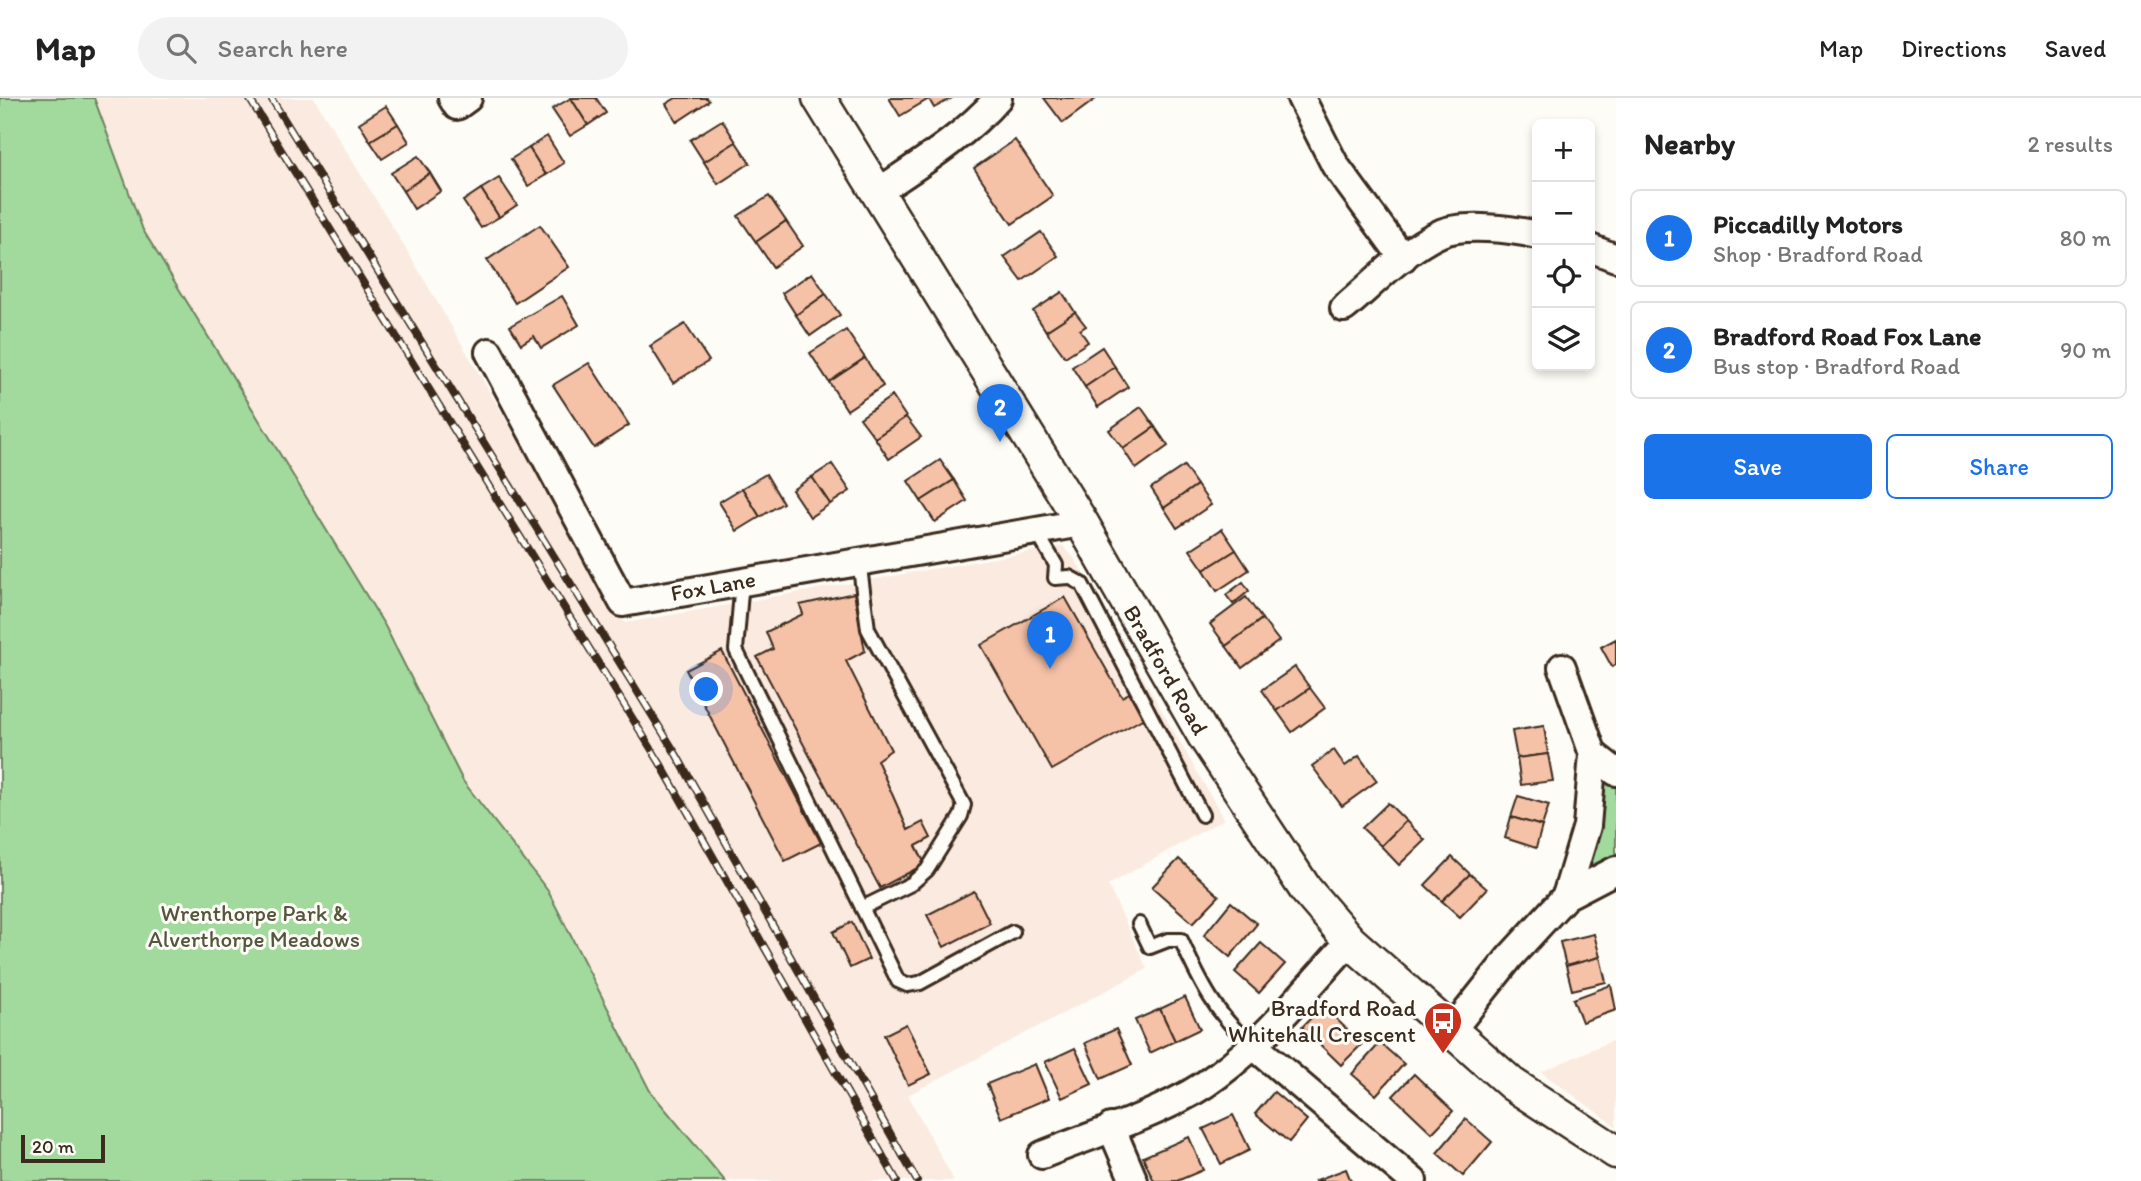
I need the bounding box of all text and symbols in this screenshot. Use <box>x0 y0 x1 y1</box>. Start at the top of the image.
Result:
search box <box>138 17 628 80</box>
text: Map <box>35 29 96 68</box>
icon: search <box>162 29 200 67</box>
text: Search here <box>218 32 348 64</box>
text: Map <box>1819 34 1863 63</box>
text: Directions <box>1901 34 2007 63</box>
text: Saved <box>2045 34 2106 63</box>
map controls <box>1532 119 1595 371</box>
button: + <box>1532 119 1595 182</box>
text: Nearby <box>1644 125 1735 162</box>
text: 2 results <box>2027 130 2113 158</box>
button: − <box>1532 182 1595 245</box>
text: Piccadilly Motors <box>1713 208 1903 240</box>
text: 1 <box>1664 224 1674 252</box>
text: 80 m <box>2060 224 2111 252</box>
text: Shop · Bradford Road <box>1713 240 1923 268</box>
button: locate <box>1532 245 1595 308</box>
button: layers <box>1532 308 1595 371</box>
text: Bradford Road Fox Lane <box>1713 320 1981 352</box>
text: 2 <box>1663 336 1675 364</box>
text: 90 m <box>2060 336 2111 364</box>
text: Bus stop · Bradford Road <box>1713 352 1960 380</box>
pin: 2 <box>977 384 1023 442</box>
button: Save <box>1644 434 1872 499</box>
button: Share <box>1886 434 2113 499</box>
street label: Fox Lane <box>668 565 758 607</box>
street label: Bradford Road <box>1118 600 1215 740</box>
pin: 1 <box>1027 611 1073 669</box>
your location <box>689 672 723 706</box>
park label: Wrenthorpe Park & Alverthorpe Meadows <box>148 899 360 953</box>
place label: Bradford Road Whitehall Crescent <box>1228 994 1416 1048</box>
bus stop icon: Bradford Road Whitehall Crescent <box>1422 1000 1464 1055</box>
scale bar <box>21 1132 105 1164</box>
text: 20 m <box>32 1135 74 1158</box>

